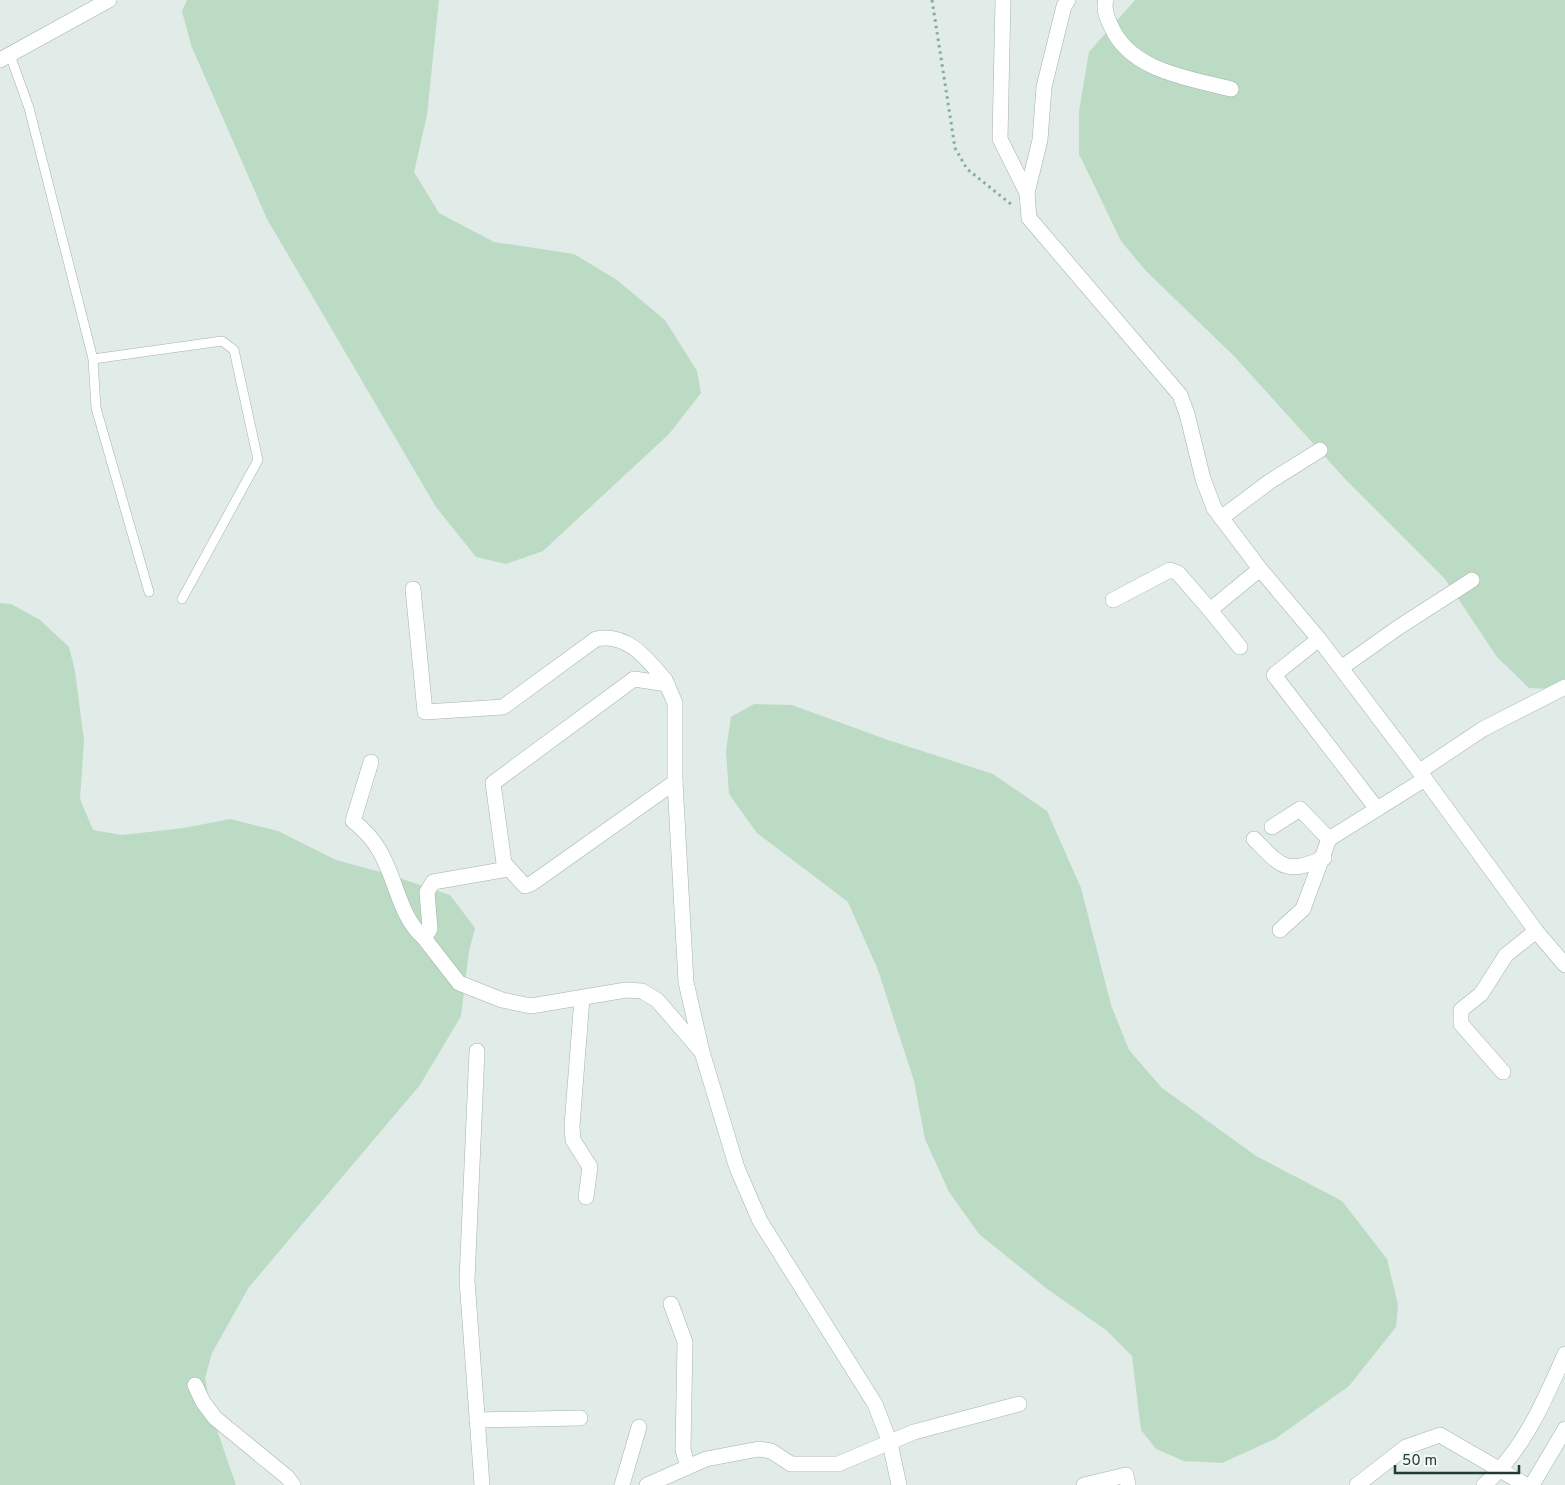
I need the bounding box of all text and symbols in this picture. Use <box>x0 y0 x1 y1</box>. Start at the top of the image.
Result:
scale bar <box>1395 1442 1519 1474</box>
text: 50 m <box>1402 1452 1437 1471</box>

